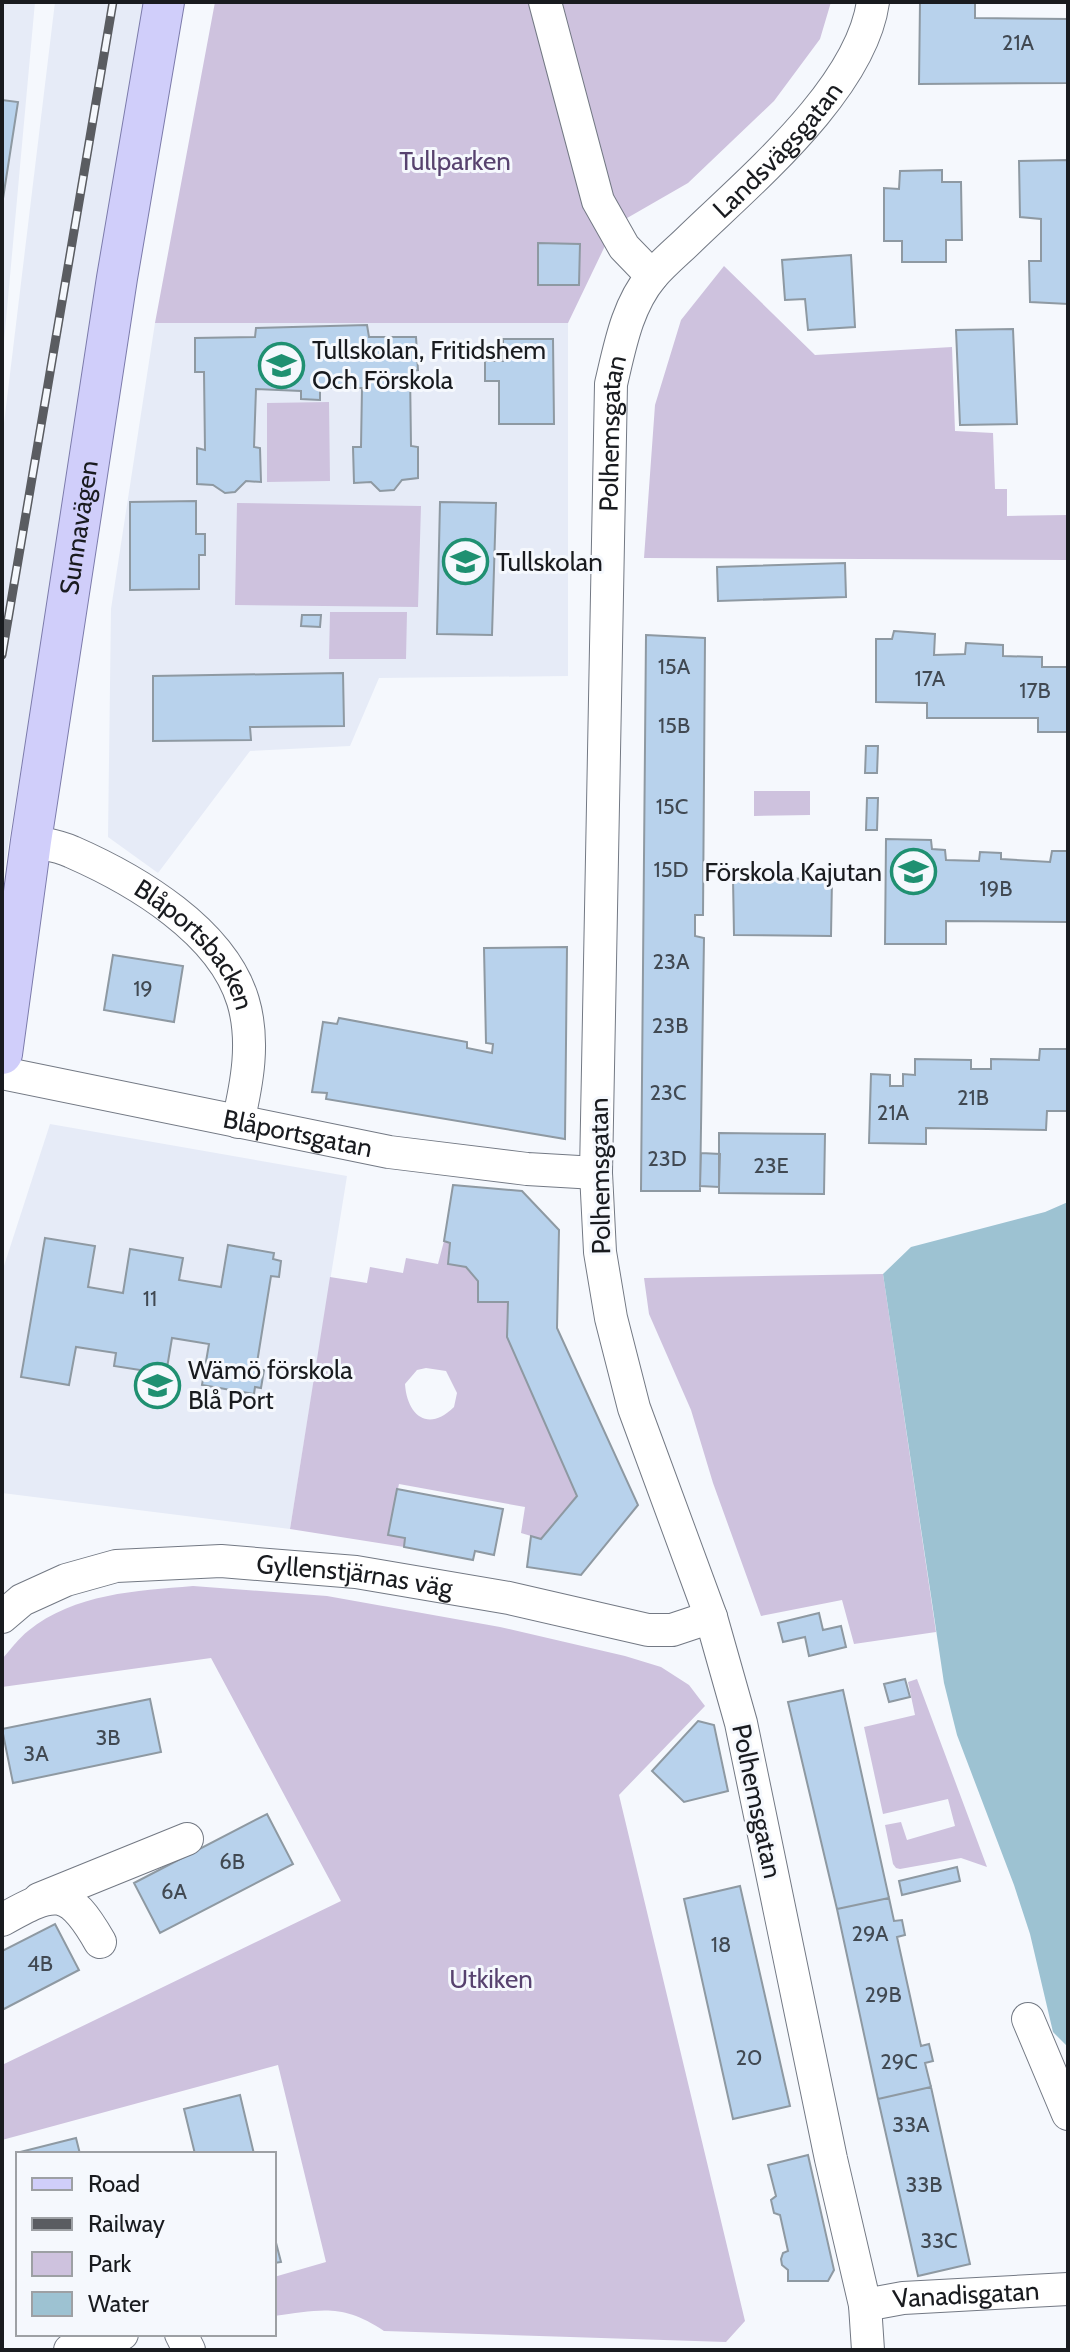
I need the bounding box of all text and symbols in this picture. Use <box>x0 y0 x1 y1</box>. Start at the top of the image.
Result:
house number: 21A <box>1002 29 1035 56</box>
street label: Landsvägsgatan <box>706 76 849 225</box>
park label: Tullparken <box>399 145 511 177</box>
place label: Tullskolan, Fritidshem Och Förskola <box>312 334 546 396</box>
school or university icon: Tullskolan, Fritidshem Och Förskola <box>257 341 305 389</box>
street label: Polhemsgatan <box>593 352 633 512</box>
street label: Sunnavägen <box>53 458 105 597</box>
school or university icon: Tullskolan <box>441 538 489 586</box>
place label: Tullskolan <box>496 546 603 578</box>
house number: 15A <box>658 653 691 680</box>
house number: 17A <box>915 665 946 692</box>
house number: 17B <box>1019 677 1051 704</box>
house number: 15B <box>658 712 690 739</box>
house number: 15C <box>656 793 688 820</box>
school or university icon: Förskola Kajutan <box>889 848 937 896</box>
house number: 15D <box>653 856 689 883</box>
place label: Förskola Kajutan <box>704 856 882 888</box>
street label: Blåportsbacken <box>129 872 261 1013</box>
house number: 19B <box>980 875 1012 902</box>
house number: 23A <box>653 948 690 975</box>
house number: 19 <box>133 975 153 1002</box>
house number: 23B <box>652 1012 688 1039</box>
house number: 23C <box>650 1079 686 1106</box>
house number: 21B <box>957 1084 989 1111</box>
street label: Polhemsgatan <box>583 1097 617 1255</box>
house number: 21A <box>877 1099 910 1126</box>
street label: Blåportsgatan <box>220 1103 375 1164</box>
house number: 23D <box>647 1145 687 1172</box>
house number: 23E <box>753 1152 789 1179</box>
house number: 11 <box>143 1285 157 1312</box>
place label: Wämö förskola Blå Port <box>188 1354 353 1416</box>
school or university icon: Wämö förskola Blå Port <box>133 1361 181 1409</box>
street label: Gyllenstjärnas väg <box>255 1548 456 1604</box>
street label: Polhemsgatan <box>725 1721 789 1881</box>
house number: 3B <box>95 1724 121 1751</box>
house number: 3A <box>23 1740 49 1767</box>
house number: 6B <box>219 1848 245 1875</box>
house number: 6A <box>161 1878 187 1905</box>
house number: 29A <box>851 1920 889 1947</box>
house number: 18 <box>711 1931 731 1958</box>
house number: 4B <box>27 1950 53 1977</box>
park label: Utkiken <box>449 1963 533 1995</box>
house number: 29B <box>864 1981 902 2008</box>
house number: 20 <box>736 2044 762 2071</box>
house number: 29C <box>880 2048 918 2075</box>
house number: 33A <box>892 2111 930 2138</box>
legend <box>16 2152 276 2336</box>
text: Road <box>88 2169 140 2198</box>
house number: 33B <box>906 2171 942 2198</box>
text: Railway <box>88 2209 165 2238</box>
house number: 33C <box>920 2227 958 2254</box>
text: Park <box>88 2249 131 2278</box>
street label: Vanadisgatan <box>891 2275 1040 2315</box>
text: Water <box>88 2289 149 2318</box>

